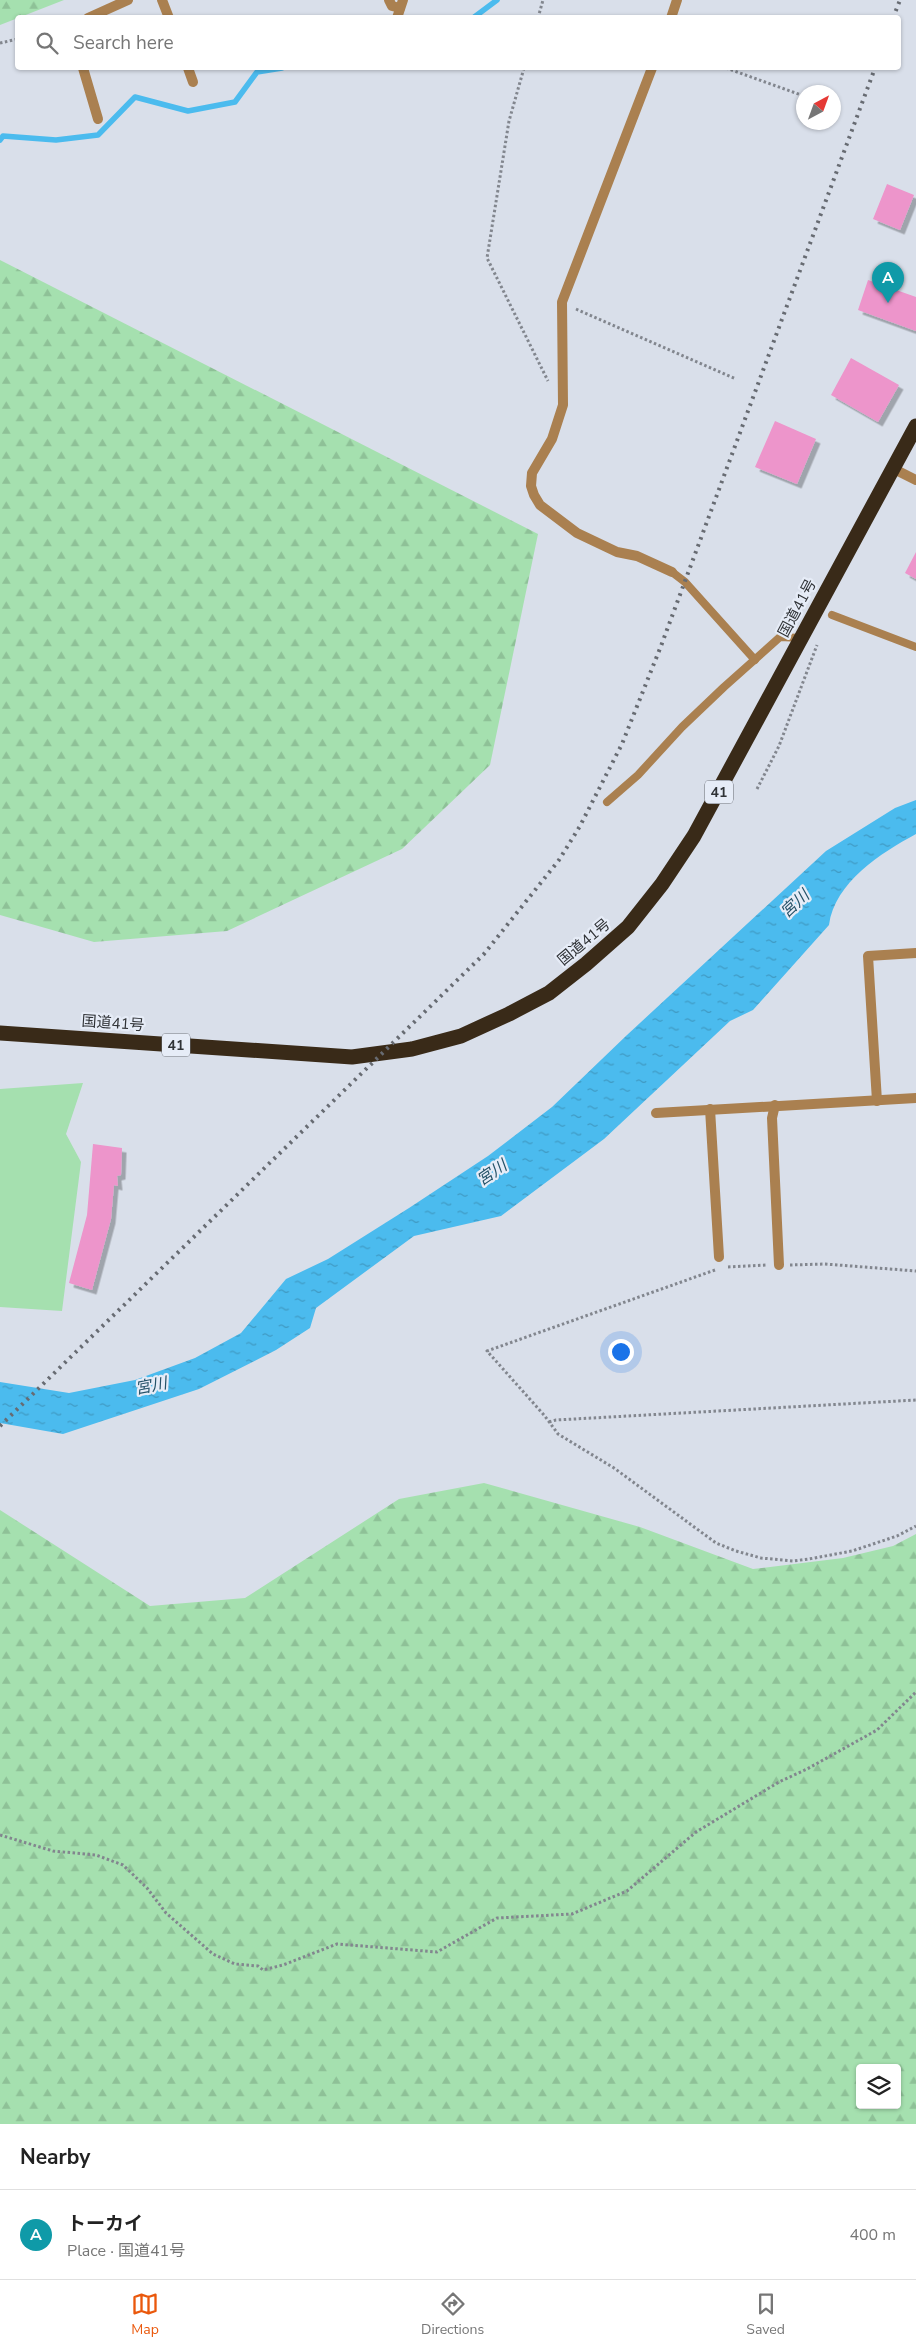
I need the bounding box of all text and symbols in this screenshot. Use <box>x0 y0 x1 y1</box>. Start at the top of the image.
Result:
search box <box>15 15 901 70</box>
icon: search <box>33 29 61 57</box>
text: Search here <box>73 30 174 56</box>
north arrow <box>796 85 841 130</box>
pin: A <box>872 262 904 303</box>
street label: 国道41号 <box>773 575 821 641</box>
road number: 41 <box>705 780 733 804</box>
water label: 宮川 <box>776 884 816 923</box>
street label: 国道41号 <box>553 914 615 970</box>
street label: 国道41号 <box>81 1011 145 1035</box>
road number: 41 <box>162 1034 190 1056</box>
water label: 宮川 <box>473 1154 513 1191</box>
your location <box>608 1339 634 1365</box>
water label: 宮川 <box>133 1372 171 1400</box>
map controls <box>856 2064 901 2109</box>
button: layers <box>856 2064 901 2109</box>
text: Nearby <box>20 2143 90 2171</box>
text: トーカイ <box>67 2211 143 2237</box>
text: A <box>30 2224 42 2246</box>
text: 400 m <box>849 2224 896 2246</box>
text: Place · 国道41号 <box>67 2240 185 2262</box>
tab: Map <box>131 2290 159 2339</box>
tab: Directions <box>421 2290 484 2339</box>
tab: Saved <box>746 2290 785 2339</box>

